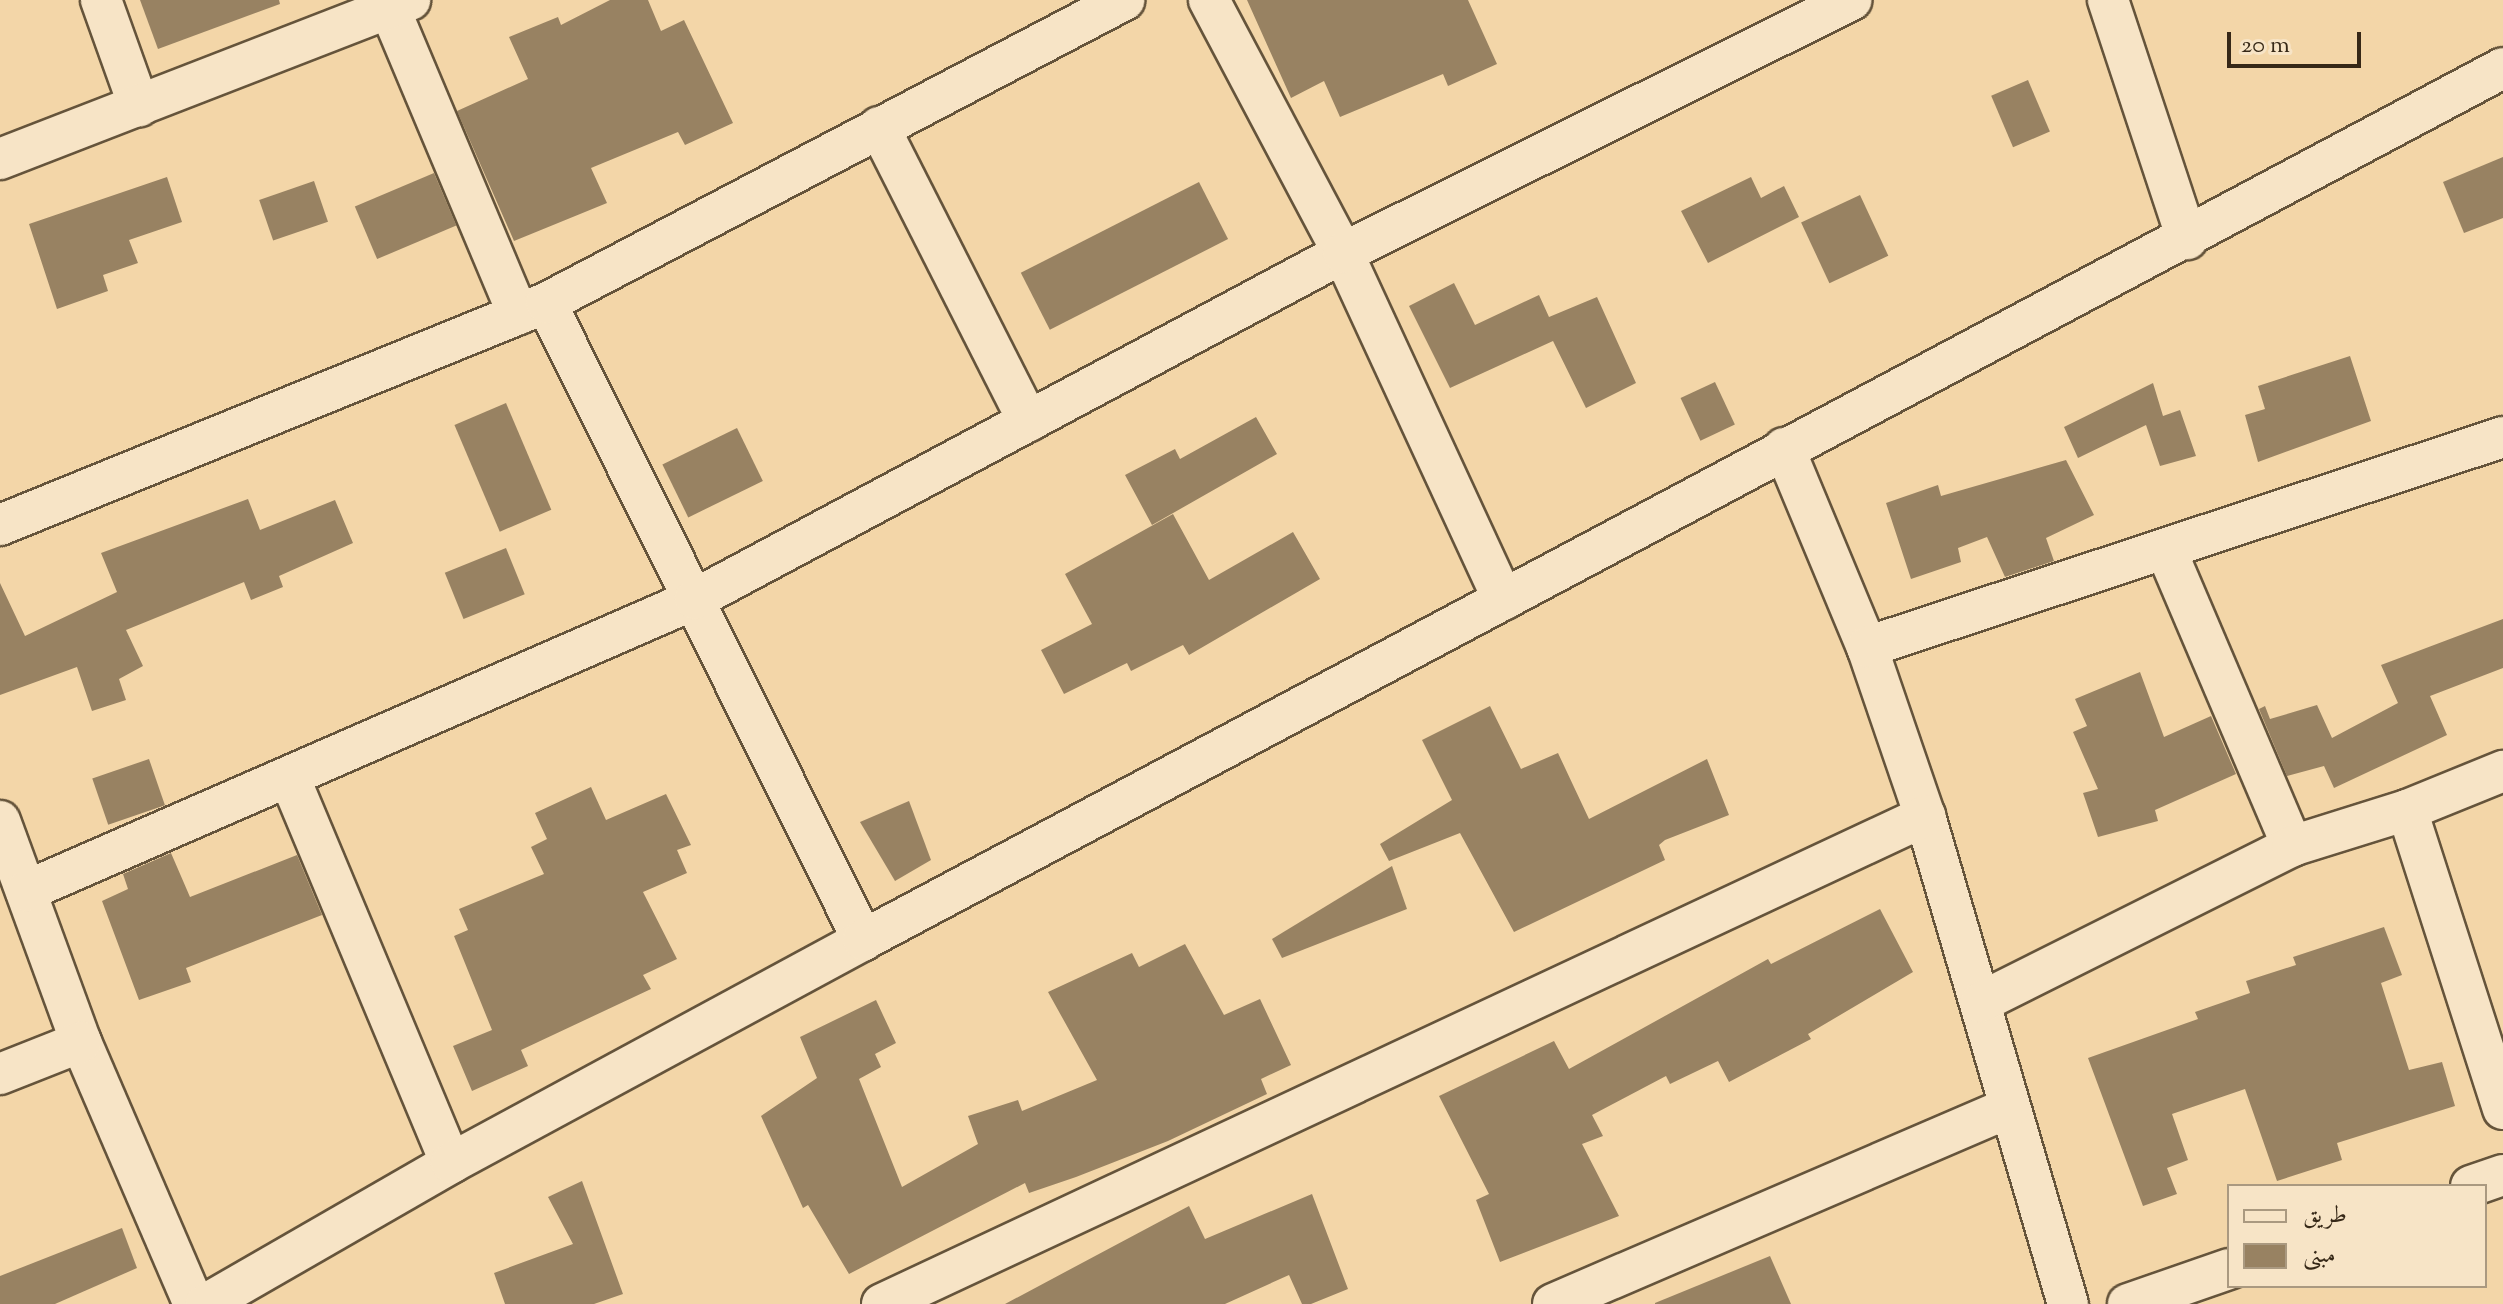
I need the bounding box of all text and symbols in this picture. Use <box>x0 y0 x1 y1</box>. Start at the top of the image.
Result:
scale bar <box>2231 16 2365 66</box>
text: 20 m <box>2241 29 2290 63</box>
legend <box>2227 1184 2487 1288</box>
text: طريق <box>2303 1199 2347 1233</box>
text: مبنى <box>2303 1239 2336 1273</box>

